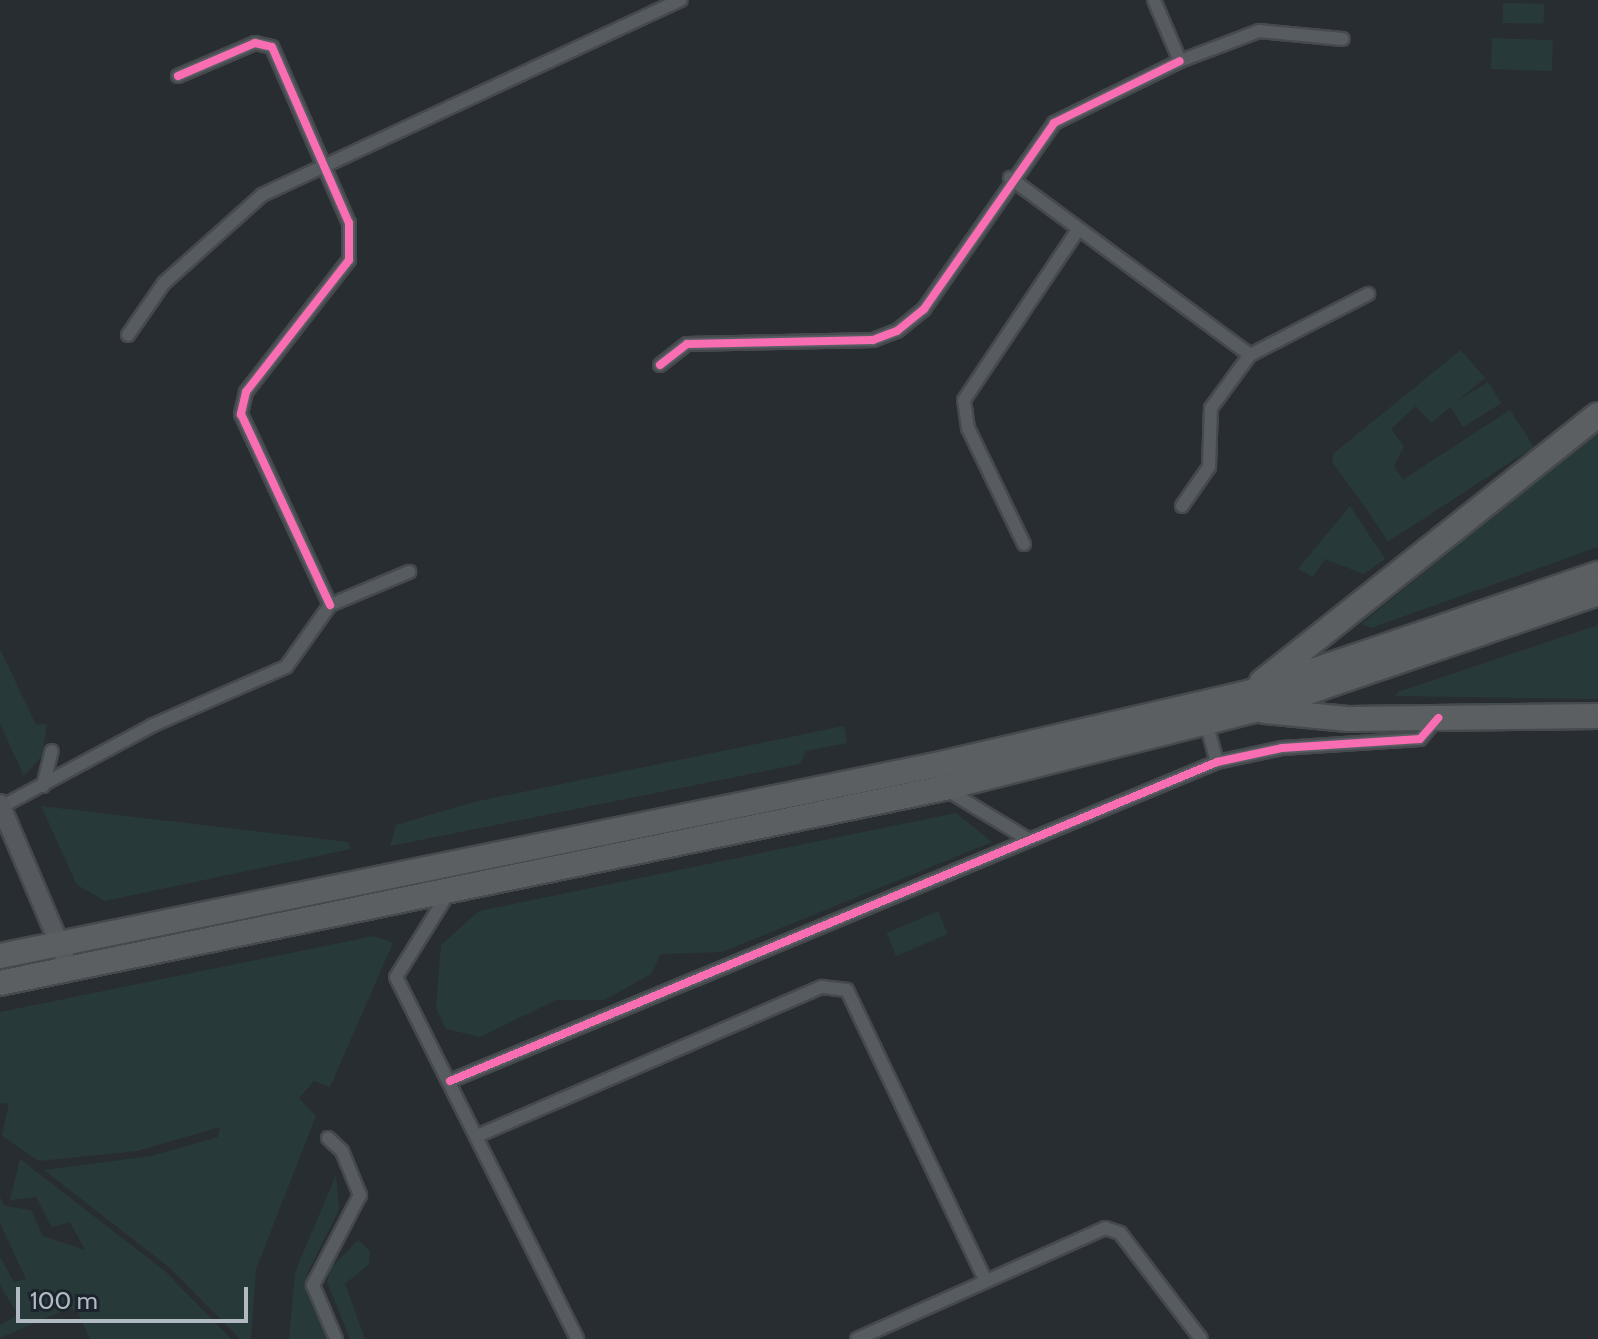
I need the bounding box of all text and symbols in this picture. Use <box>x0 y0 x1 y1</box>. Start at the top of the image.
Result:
scale bar <box>20 1271 252 1321</box>
text: 100 m <box>30 1286 98 1315</box>

